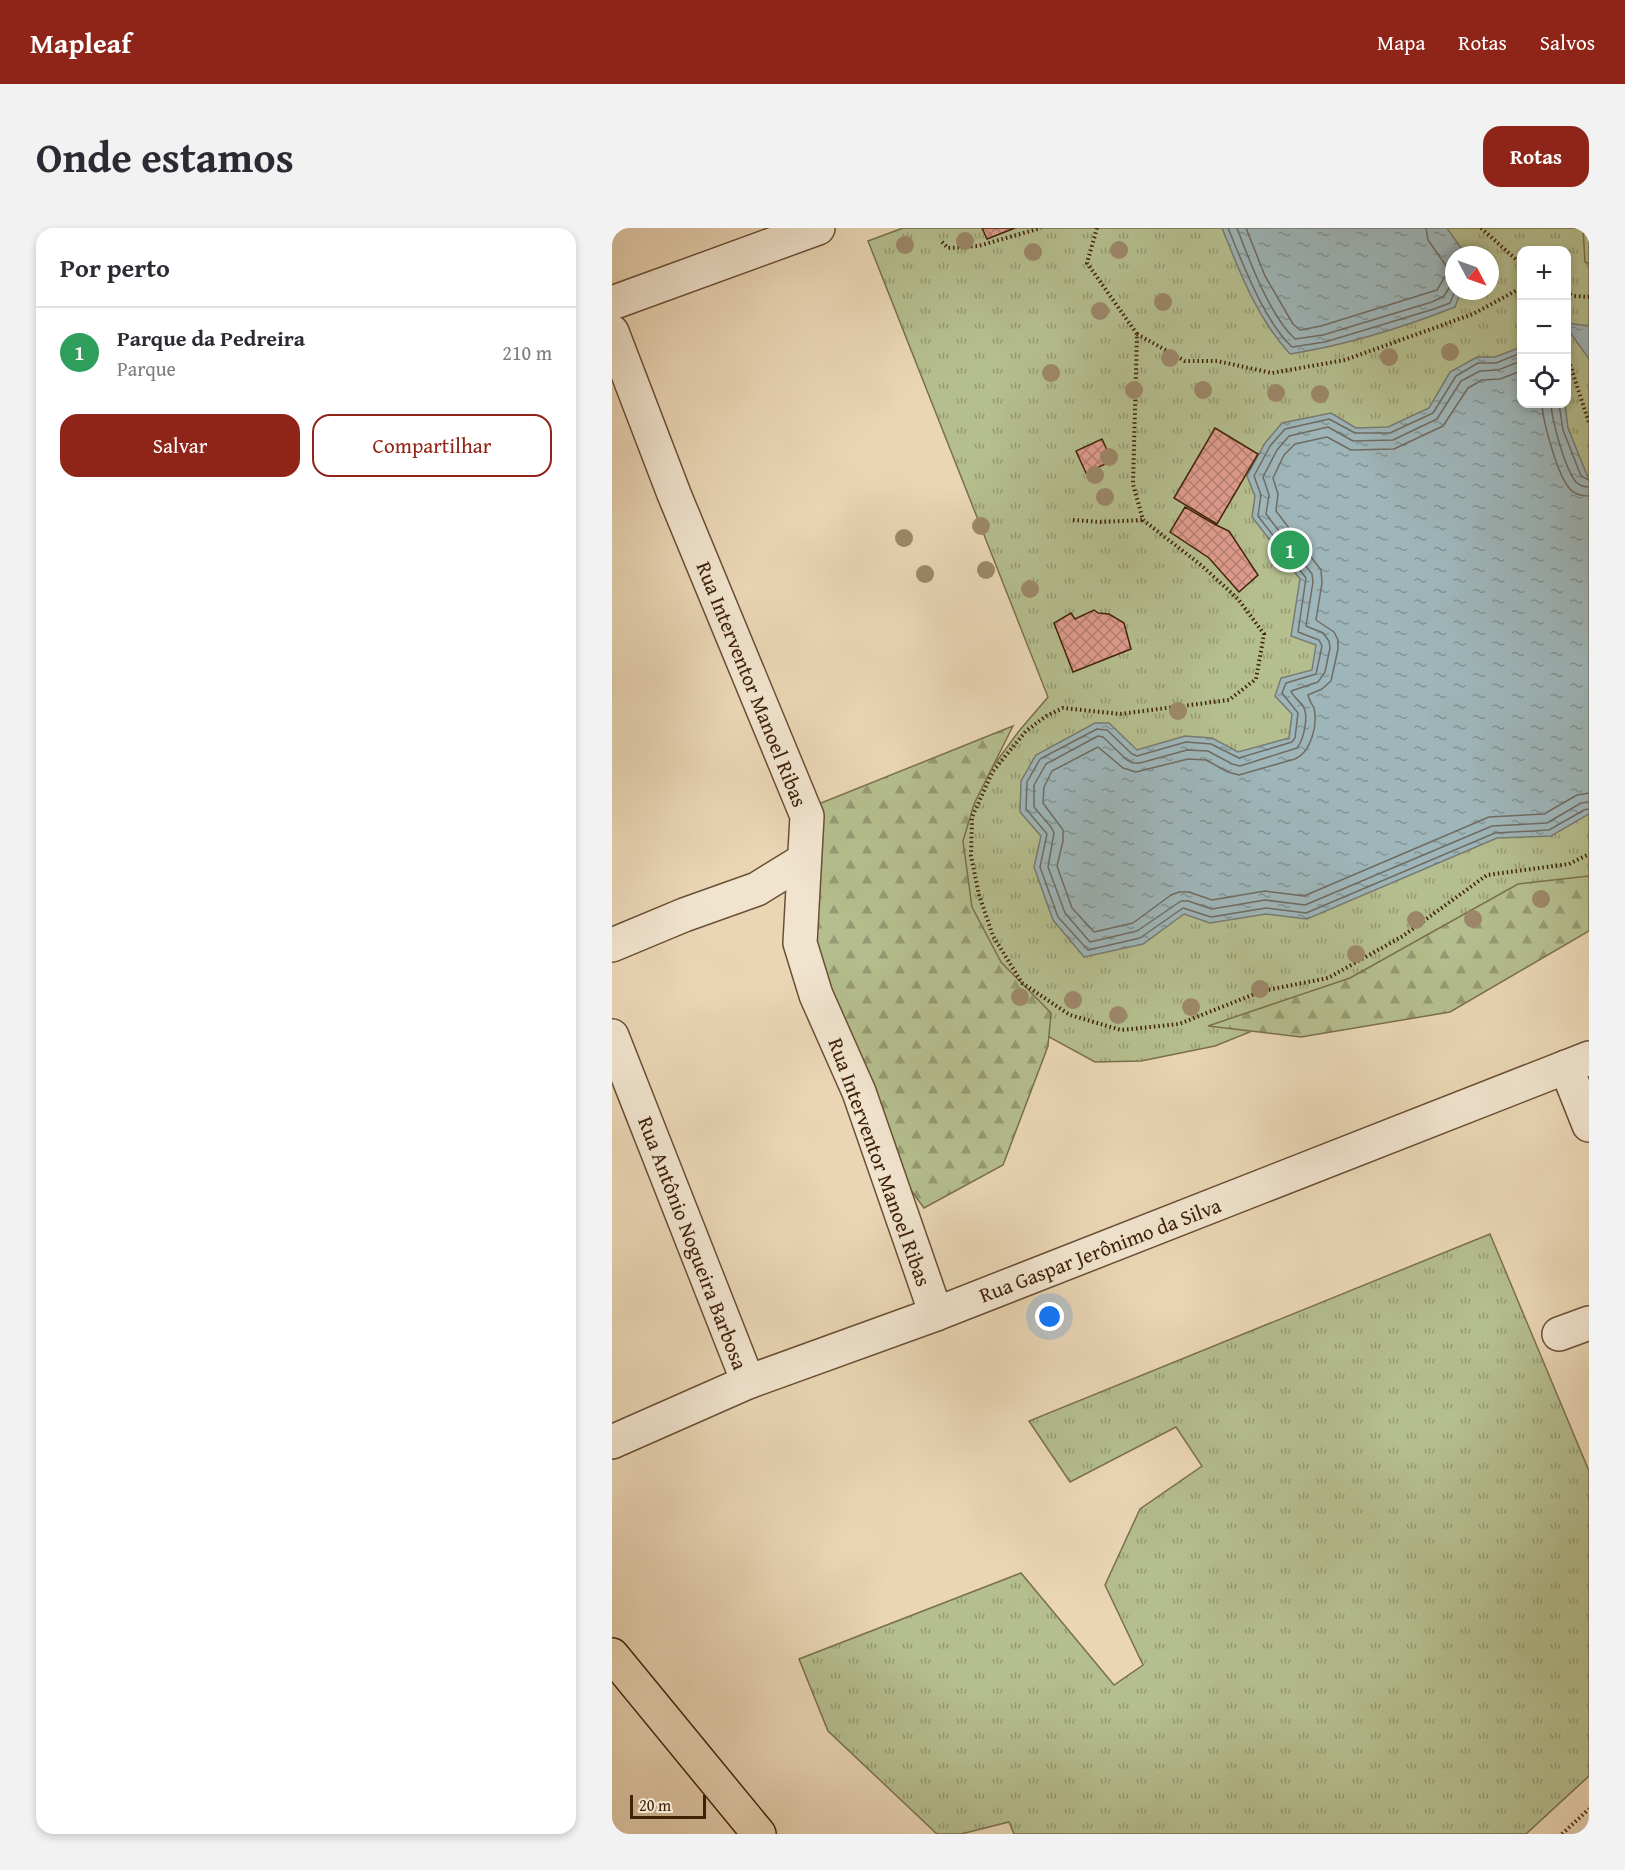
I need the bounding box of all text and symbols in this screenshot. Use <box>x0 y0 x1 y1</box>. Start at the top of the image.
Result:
text: Mapleaf <box>30 22 131 63</box>
text: Mapa <box>1377 27 1425 58</box>
text: Rotas <box>1458 27 1507 58</box>
text: Salvos <box>1540 27 1595 58</box>
text: Onde estamos <box>36 126 294 187</box>
button: Rotas <box>1483 126 1589 187</box>
north arrow <box>1445 246 1499 300</box>
map controls <box>1517 246 1571 408</box>
button: + <box>1517 246 1571 300</box>
text: Por perto <box>60 248 170 287</box>
button: − <box>1517 300 1571 354</box>
text: Parque da Pedreira <box>117 322 305 354</box>
text: 1 <box>74 338 85 367</box>
text: 210 m <box>502 338 552 367</box>
text: Parque <box>117 354 176 383</box>
button: locate <box>1517 354 1571 408</box>
button: Salvar <box>60 414 300 477</box>
button: Compartilhar <box>312 414 552 477</box>
pin: 1 <box>1270 528 1310 572</box>
street label: Rua Interventor Manoel Ribas <box>688 557 816 811</box>
street label: Rua Interventor Manoel Ribas <box>821 1033 939 1291</box>
street label: Rua Antônio Nogueira Barbosa <box>630 1112 756 1374</box>
street label: Rua Gaspar Jerônimo da Silva <box>974 1189 1226 1311</box>
your location <box>1035 1302 1064 1331</box>
scale bar <box>630 1792 706 1820</box>
text: 20 m <box>639 1793 671 1817</box>

